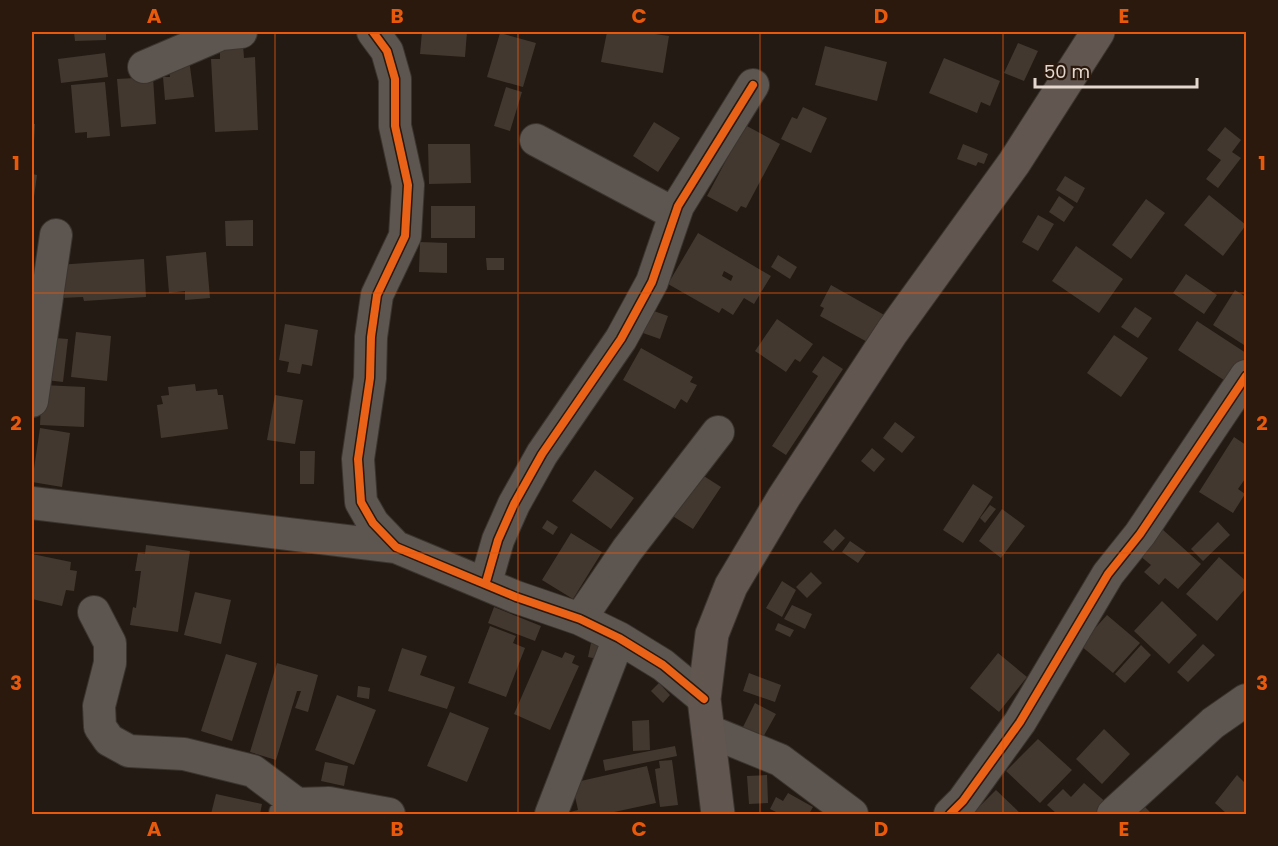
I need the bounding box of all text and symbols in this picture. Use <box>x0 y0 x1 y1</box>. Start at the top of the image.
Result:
text: A <box>147 2 162 30</box>
text: B <box>390 2 404 30</box>
text: C <box>631 2 647 30</box>
text: D <box>874 2 888 30</box>
text: E <box>1119 2 1129 30</box>
scale bar <box>1035 51 1197 89</box>
text: 50 m <box>1044 59 1090 84</box>
text: 1 <box>12 149 20 177</box>
text: 1 <box>1258 149 1266 177</box>
text: 2 <box>10 409 22 437</box>
text: 2 <box>1256 409 1268 437</box>
text: 3 <box>10 669 22 697</box>
text: 3 <box>1256 669 1268 697</box>
text: A <box>147 815 162 843</box>
text: B <box>390 815 404 843</box>
text: C <box>631 815 647 843</box>
text: D <box>874 815 888 843</box>
text: E <box>1119 815 1129 843</box>

